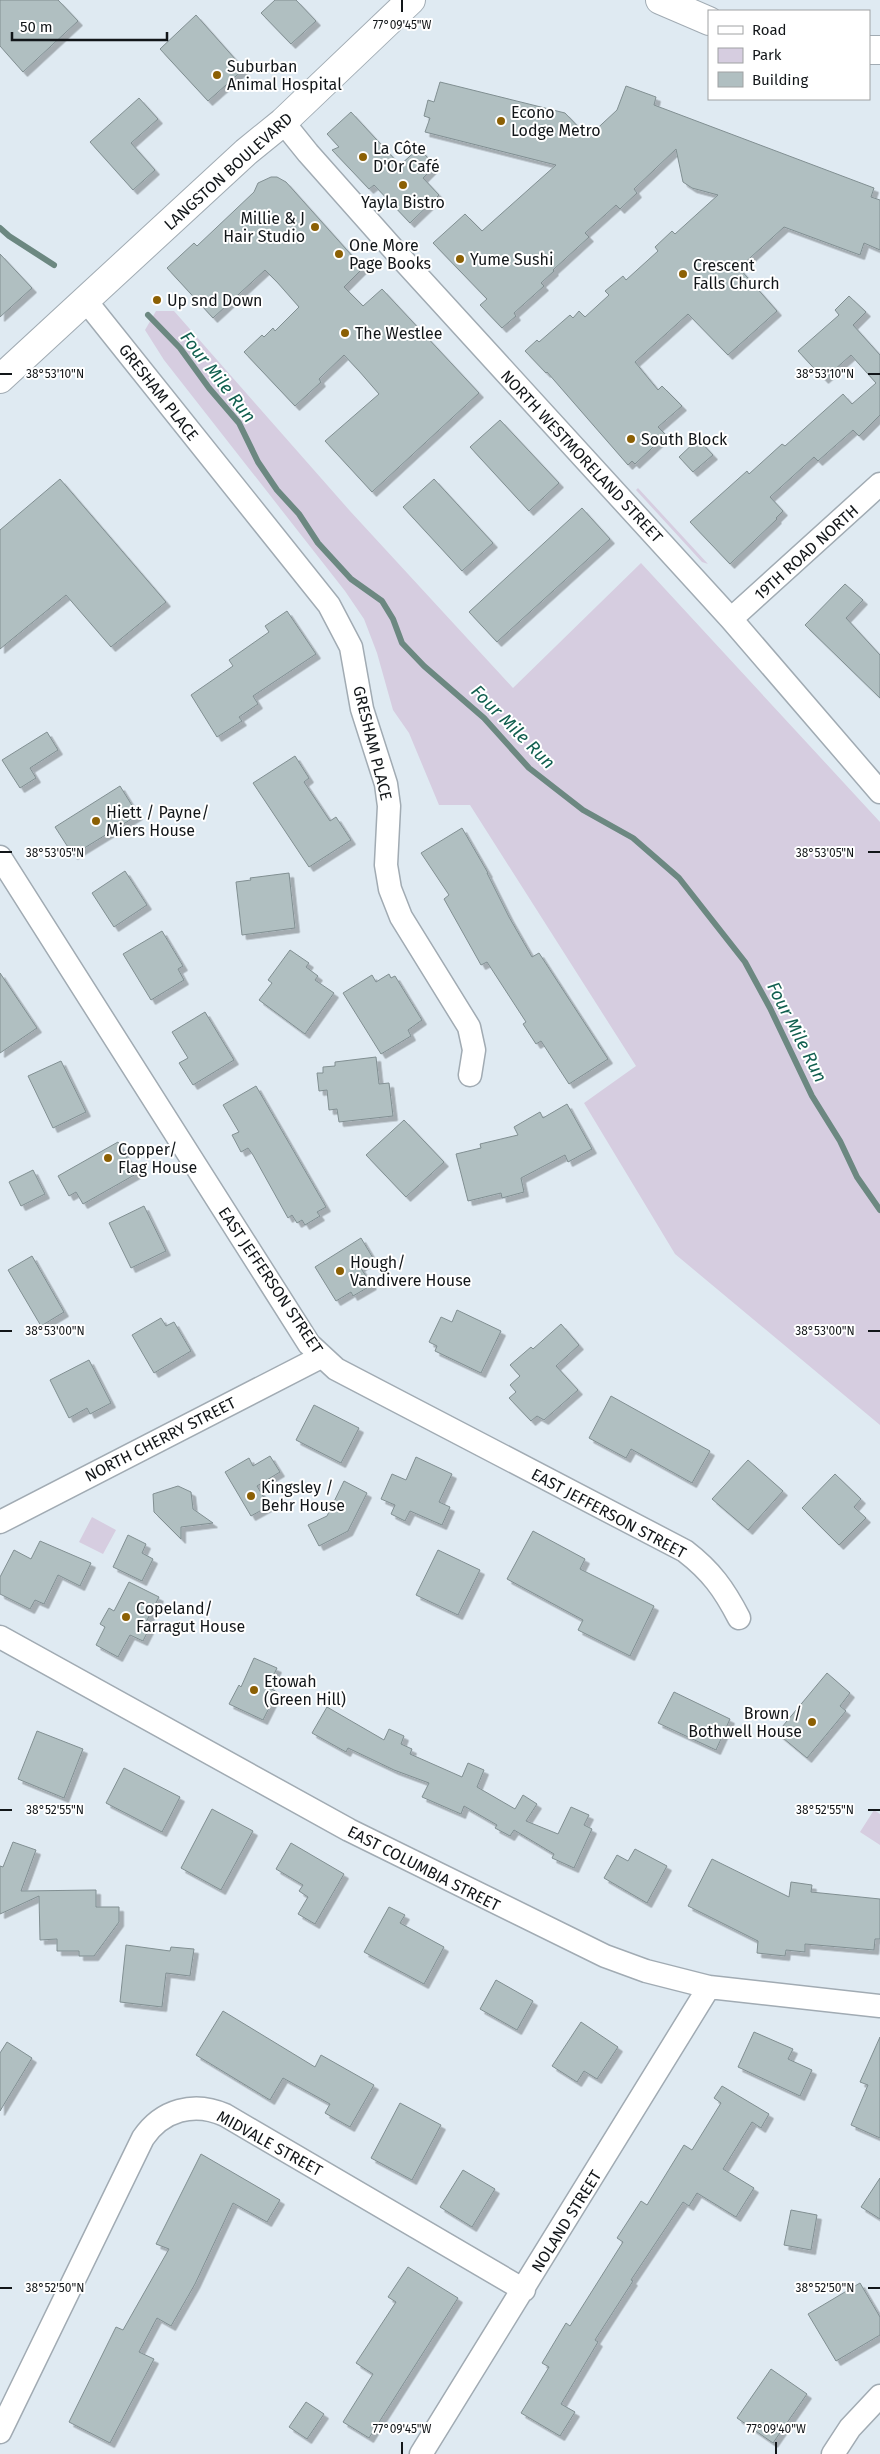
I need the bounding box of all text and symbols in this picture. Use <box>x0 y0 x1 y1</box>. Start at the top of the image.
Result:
scale bar <box>12 10 168 42</box>
legend <box>708 10 870 100</box>
text: 50 m <box>20 18 53 36</box>
text: 77°09'45"W <box>373 18 431 32</box>
text: Road <box>752 21 787 39</box>
text: Park <box>752 46 782 64</box>
place label: Suburban Animal Hospital <box>227 57 342 94</box>
marker: Suburban Animal Hospital <box>211 69 223 81</box>
text: Building <box>752 71 808 89</box>
place label: Econo Lodge Metro <box>511 103 601 140</box>
street label: LANGSTON BOULEVARD <box>160 109 296 234</box>
marker: Econo Lodge Metro <box>495 115 507 127</box>
place label: La Côte D'Or Café <box>373 139 440 176</box>
marker: La Côte D'Or Café <box>357 151 369 163</box>
marker: Yayla Bistro <box>397 179 409 191</box>
place label: Yayla Bistro <box>361 193 445 212</box>
place label: Millie & J Hair Studio <box>223 209 305 246</box>
marker: Millie & J Hair Studio <box>309 221 321 233</box>
place label: One More Page Books <box>349 236 431 273</box>
marker: One More Page Books <box>333 248 345 260</box>
place label: Yume Sushi <box>470 250 553 269</box>
marker: Yume Sushi <box>454 253 466 265</box>
place label: Crescent Falls Church <box>693 256 780 293</box>
marker: Crescent Falls Church <box>677 268 689 280</box>
place label: Up snd Down <box>167 291 263 310</box>
marker: Up snd Down <box>151 294 163 306</box>
place label: The Westlee <box>355 324 443 343</box>
water label: Four Mile Run <box>175 327 261 427</box>
marker: The Westlee <box>339 327 351 339</box>
street label: GRESHAM PLACE <box>115 340 202 444</box>
street label: NORTH WESTMORELAND STREET <box>497 366 667 547</box>
text: 38°53'10"N <box>26 367 84 381</box>
text: 38°53'10"N <box>796 367 854 381</box>
place label: South Block <box>641 430 728 449</box>
marker: South Block <box>625 433 637 445</box>
street label: 19TH ROAD NORTH <box>751 501 862 604</box>
water label: Four Mile Run <box>466 680 560 774</box>
street label: GRESHAM PLACE <box>349 684 396 802</box>
place label: Hiett / Payne/ Miers House <box>106 803 210 840</box>
marker: Hiett / Payne/ Miers House <box>90 815 102 827</box>
text: 38°53'05"N <box>26 846 84 860</box>
text: 38°53'05"N <box>796 846 854 860</box>
water label: Four Mile Run <box>762 978 832 1086</box>
place label: Copper/ Flag House <box>118 1140 197 1177</box>
marker: Copper/ Flag House <box>102 1152 114 1164</box>
street label: EAST JEFFERSON STREET <box>214 1203 327 1358</box>
place label: Hough/ Vandivere House <box>350 1253 471 1290</box>
marker: Hough/ Vandivere House <box>334 1265 346 1277</box>
text: 38°53'00"N <box>25 1324 85 1338</box>
text: 38°53'00"N <box>795 1324 855 1338</box>
street label: NORTH CHERRY STREET <box>82 1393 240 1486</box>
street label: EAST JEFFERSON STREET <box>528 1465 690 1563</box>
place label: Kingsley / Behr House <box>261 1478 345 1515</box>
marker: Kingsley / Behr House <box>245 1490 257 1502</box>
place label: Copeland/ Farragut House <box>136 1599 245 1636</box>
marker: Copeland/ Farragut House <box>120 1611 132 1623</box>
place label: Etowah (Green Hill) <box>264 1672 346 1709</box>
marker: Etowah (Green Hill) <box>248 1684 260 1696</box>
place label: Brown / Bothwell House <box>688 1704 802 1741</box>
marker: Brown / Bothwell House <box>806 1716 818 1728</box>
text: 38°52'55"N <box>26 1803 84 1817</box>
text: 38°52'55"N <box>796 1803 854 1817</box>
street label: EAST COLUMBIA STREET <box>344 1822 504 1915</box>
street label: MIDVALE STREET <box>214 2107 326 2181</box>
street label: NOLAND STREET <box>528 2166 606 2276</box>
text: 38°52'50"N <box>26 2281 84 2295</box>
text: 38°52'50"N <box>796 2281 854 2295</box>
text: 77°09'45"W <box>373 2422 431 2436</box>
text: 77°09'40"W <box>746 2422 806 2436</box>

